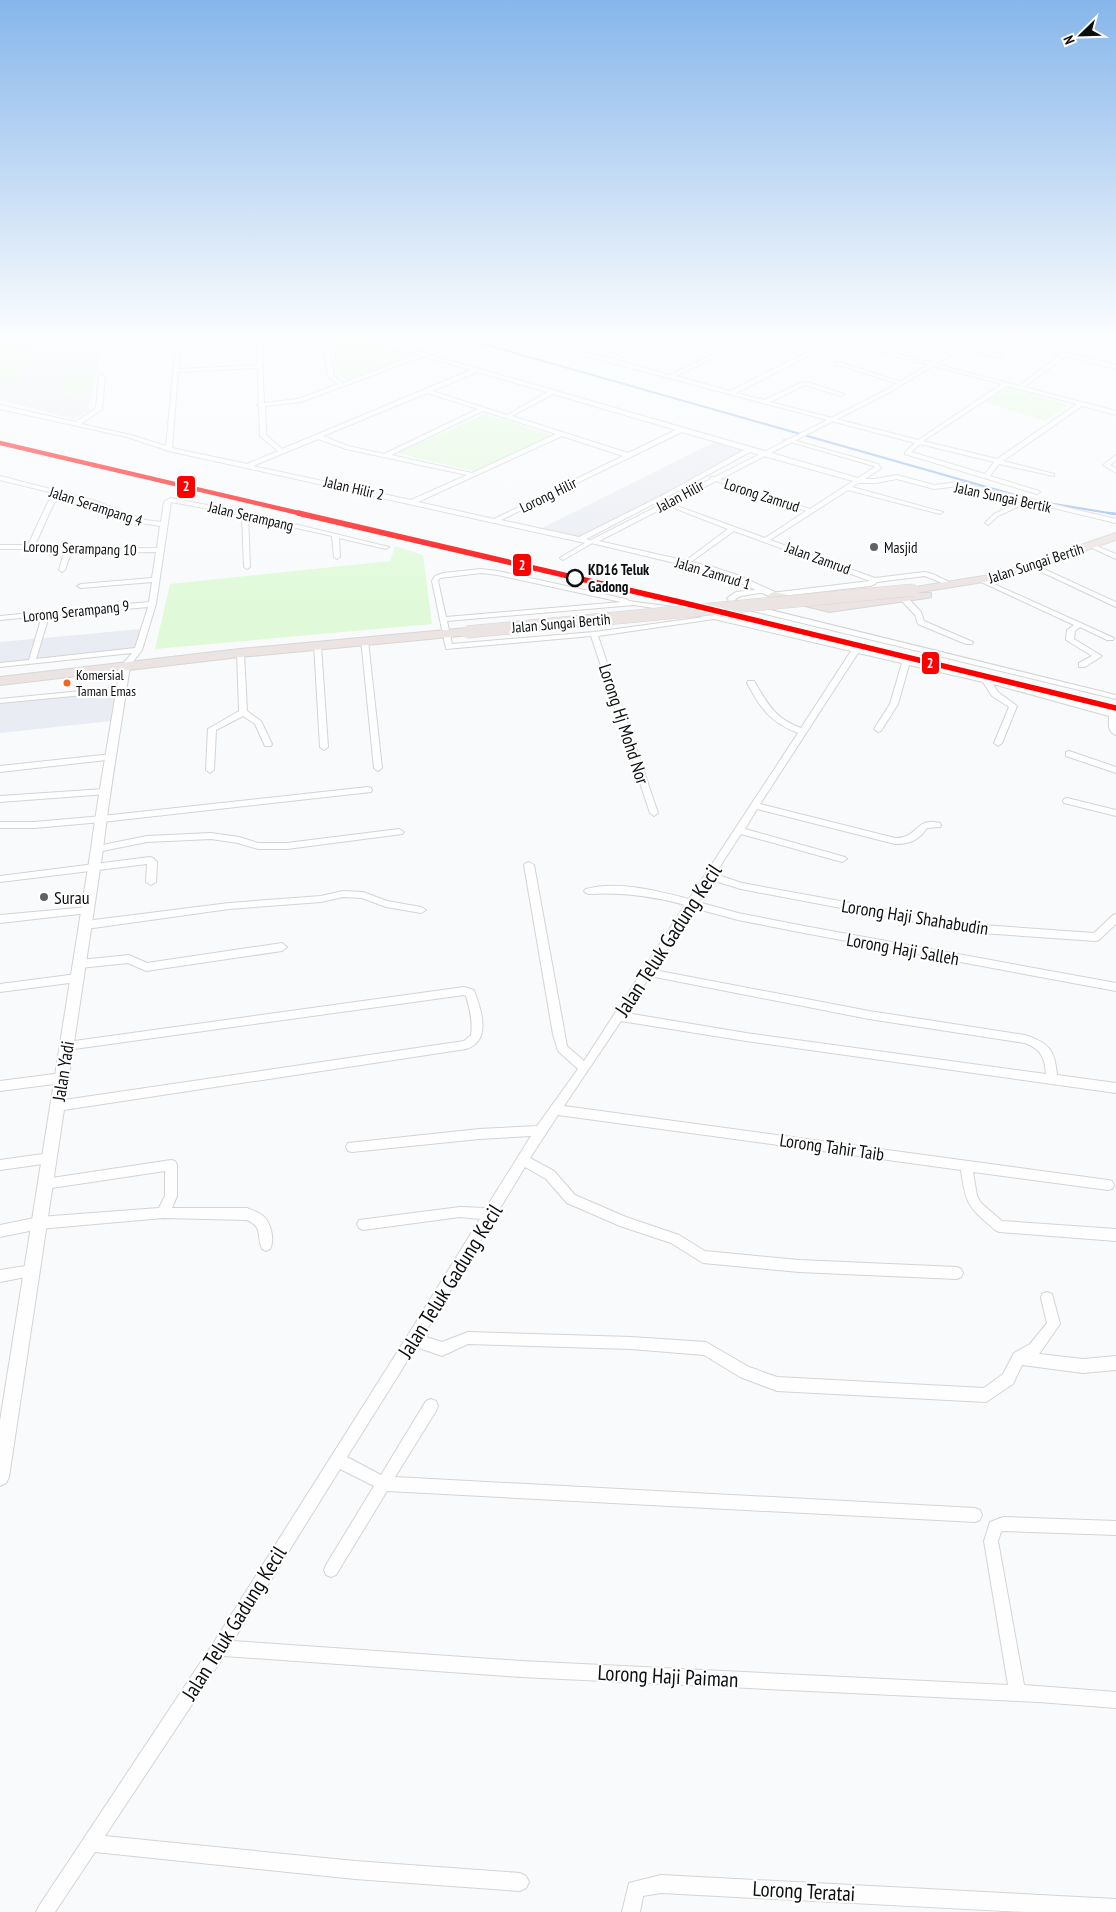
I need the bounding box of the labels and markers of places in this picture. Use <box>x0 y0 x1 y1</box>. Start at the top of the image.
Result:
place label: Masjid <box>884 538 918 557</box>
marker: Masjid <box>868 541 880 553</box>
place label: KD16 Teluk Gadong <box>588 560 650 596</box>
marker: KD16 Teluk Gadong <box>566 569 584 587</box>
place label: Komersial Taman Emas <box>76 666 136 700</box>
marker: Komersial Taman Emas <box>62 678 72 688</box>
place label: Surau <box>54 886 89 909</box>
marker: Surau <box>38 891 50 903</box>

